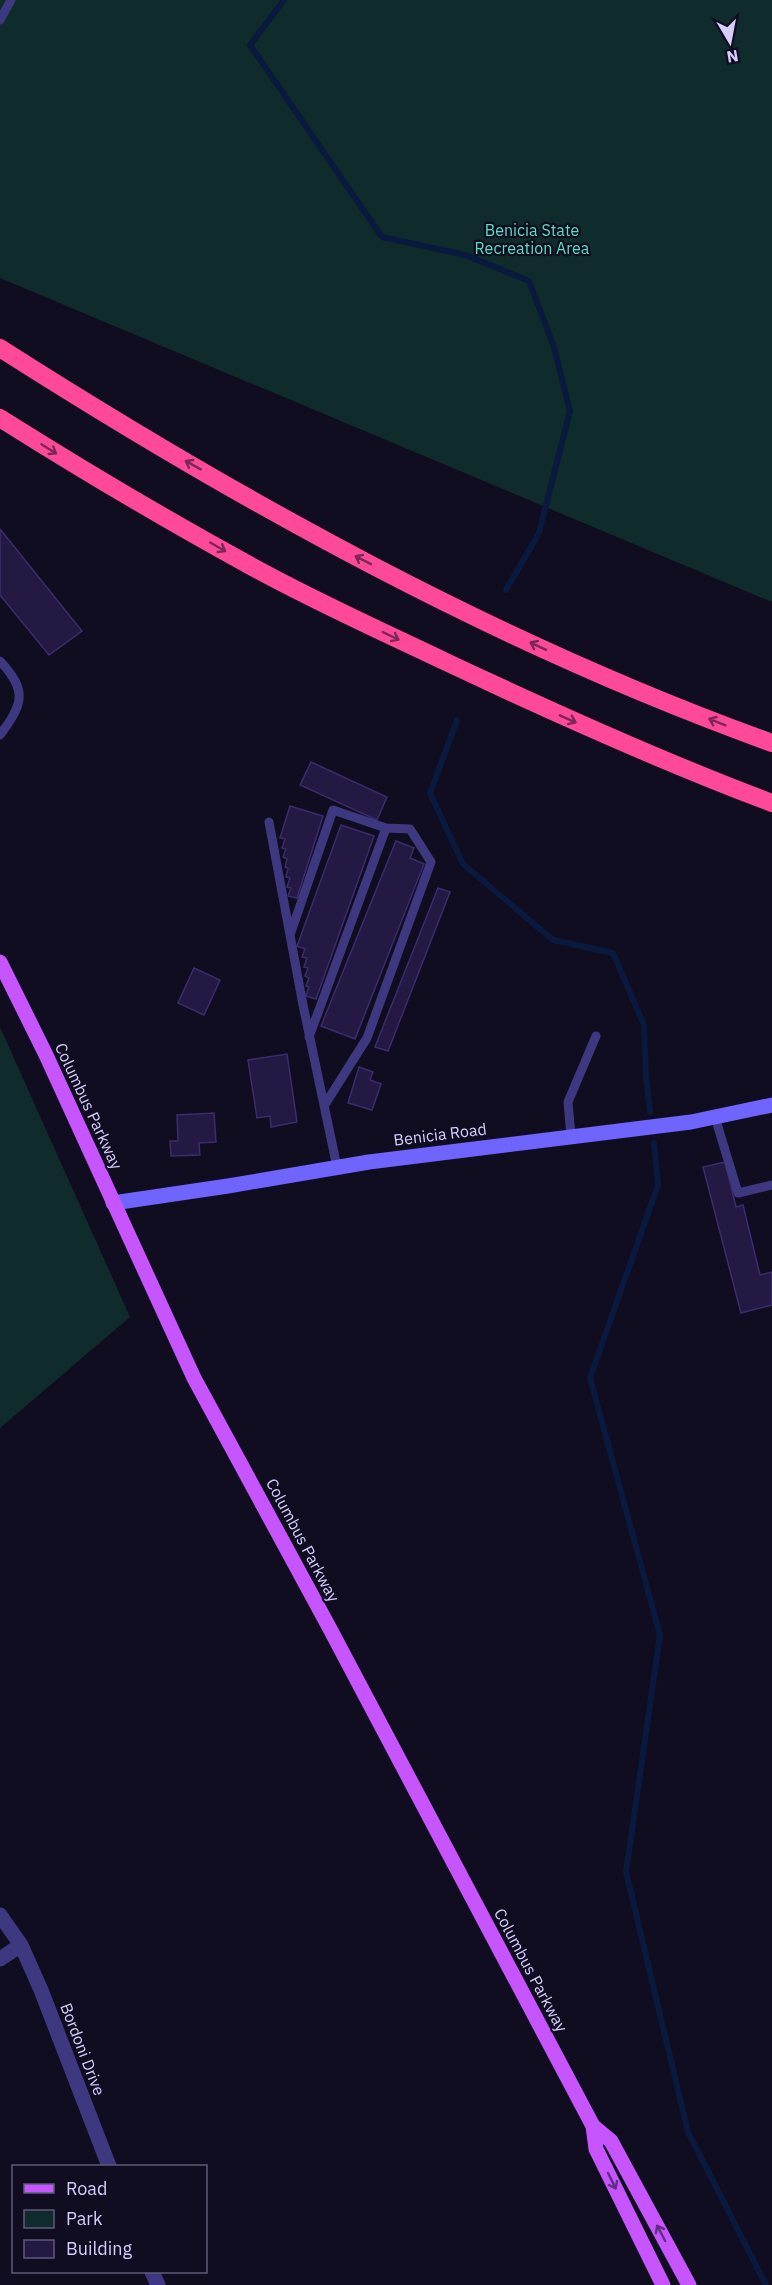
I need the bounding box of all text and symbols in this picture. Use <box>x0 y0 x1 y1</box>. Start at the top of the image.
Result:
north arrow <box>700 12 760 72</box>
text: N <box>725 46 740 68</box>
park label: Benicia State Recreation Area <box>475 220 590 258</box>
one-way arrow <box>41 442 58 455</box>
one-way arrow <box>185 459 202 471</box>
one-way arrow <box>209 541 226 553</box>
one-way arrow <box>354 553 372 565</box>
one-way arrow <box>382 630 400 642</box>
one-way arrow <box>529 640 547 652</box>
one-way arrow <box>558 714 576 725</box>
one-way arrow <box>709 716 727 727</box>
street label: Columbus Parkway <box>51 1040 127 1172</box>
street label: Benicia Road <box>392 1118 488 1150</box>
street label: Columbus Parkway <box>262 1475 344 1605</box>
street label: Columbus Parkway <box>490 1905 572 2035</box>
street label: Bordoni Drive <box>56 2000 110 2098</box>
legend <box>12 2165 207 2273</box>
one-way arrow <box>606 2171 618 2189</box>
text: Road <box>66 2177 107 2200</box>
text: Park <box>66 2207 103 2230</box>
one-way arrow <box>655 2225 666 2243</box>
text: Building <box>66 2237 133 2260</box>

